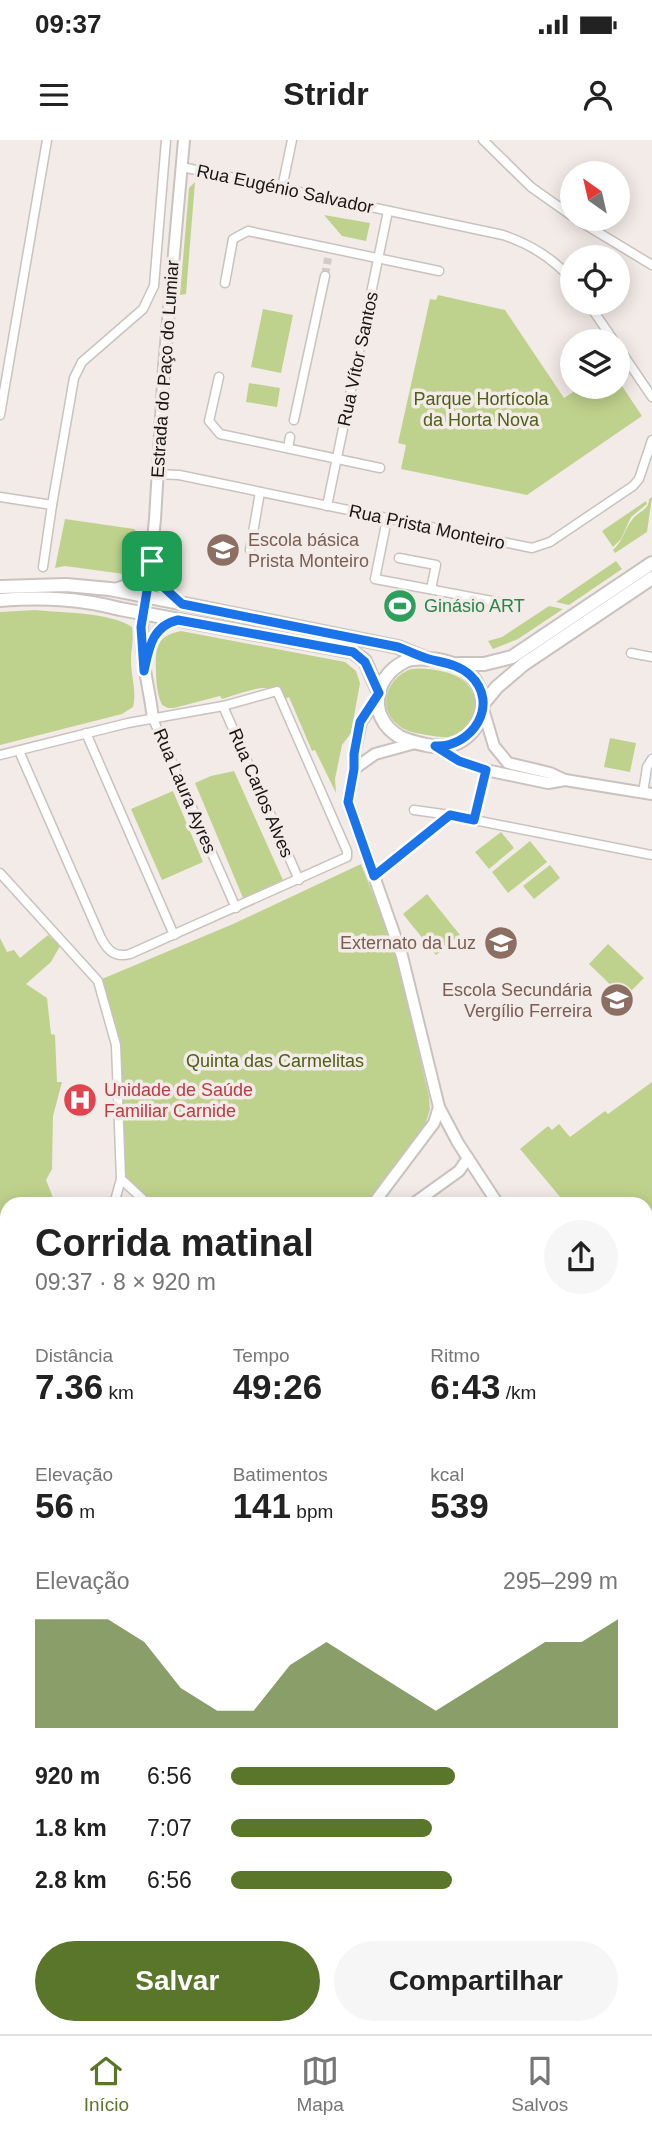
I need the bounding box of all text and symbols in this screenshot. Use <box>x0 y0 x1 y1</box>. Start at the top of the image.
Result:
text: 09:37 <box>35 9 102 39</box>
icon: menu <box>35 76 73 114</box>
text: Stridr <box>283 76 369 112</box>
icon: person <box>579 76 617 114</box>
street label: Rua Eugénio Salvador <box>195 160 375 218</box>
north arrow <box>560 161 630 231</box>
map controls <box>560 161 630 399</box>
button: locate <box>560 245 630 315</box>
street label: Estrada do Paço do Lumiar <box>147 259 183 479</box>
street label: Rua Vítor Santos <box>334 290 382 428</box>
button: layers <box>560 329 630 399</box>
park label: Parque Hortícola da Horta Nova <box>413 389 550 430</box>
street label: Rua Prista Monteiro <box>347 501 507 553</box>
place label: Escola básica Prista Monteiro <box>248 530 369 571</box>
pin <box>122 531 182 591</box>
school or university icon: Escola básica Prista Monteiro <box>204 531 242 569</box>
icon: arrive <box>133 542 171 580</box>
sports icon: Ginásio ART <box>381 587 419 625</box>
place label: Ginásio ART <box>424 596 525 616</box>
street label: Rua Laura Ayres <box>150 726 220 856</box>
street label: Rua Carlos Alves <box>225 726 297 860</box>
school or university icon: Externato da Luz <box>482 924 520 962</box>
place label: Externato da Luz <box>340 933 476 953</box>
place label: Escola Secundária Vergílio Ferreira <box>442 980 593 1021</box>
school or university icon: Escola Secundária Vergílio Ferreira <box>598 981 636 1019</box>
park label: Quinta das Carmelitas <box>186 1051 364 1071</box>
place label: Unidade de Saúde Familiar Carnide <box>104 1080 253 1121</box>
hospital icon: Unidade de Saúde Familiar Carnide <box>61 1081 99 1119</box>
button: share <box>544 1220 618 1294</box>
text: Corrida matinal <box>35 1222 314 1264</box>
text: 09:37 · 8 × 920 m <box>35 1269 216 1295</box>
text: Distância <box>35 1345 113 1366</box>
text: Tempo <box>233 1345 290 1366</box>
text: Ritmo <box>430 1345 480 1366</box>
text: 7.36 <box>35 1367 103 1406</box>
text: 49:26 <box>233 1367 322 1406</box>
text: 6:43 <box>430 1367 500 1406</box>
text: km <box>103 1382 134 1403</box>
text: /km <box>500 1382 536 1403</box>
text: Elevação <box>35 1464 113 1485</box>
text: Batimentos <box>233 1464 328 1485</box>
text: kcal <box>430 1464 464 1485</box>
text: 56 <box>35 1486 74 1525</box>
text: 141 <box>233 1486 291 1525</box>
text: 539 <box>430 1486 489 1525</box>
text: m <box>74 1501 95 1522</box>
text: bpm <box>291 1501 333 1522</box>
text: Elevação <box>35 1568 130 1594</box>
text: 295–299 m <box>503 1568 618 1594</box>
text: 920 m <box>35 1763 100 1789</box>
text: 6:56 <box>147 1763 192 1789</box>
text: 1.8 km <box>35 1815 107 1841</box>
text: 7:07 <box>147 1815 192 1841</box>
text: 2.8 km <box>35 1867 107 1893</box>
text: 6:56 <box>147 1867 192 1893</box>
button: Salvar <box>35 1941 320 2021</box>
button: Compartilhar <box>334 1941 618 2021</box>
tab: Início <box>84 2052 129 2116</box>
tab: Mapa <box>296 2052 344 2116</box>
tab: Salvos <box>511 2052 568 2116</box>

